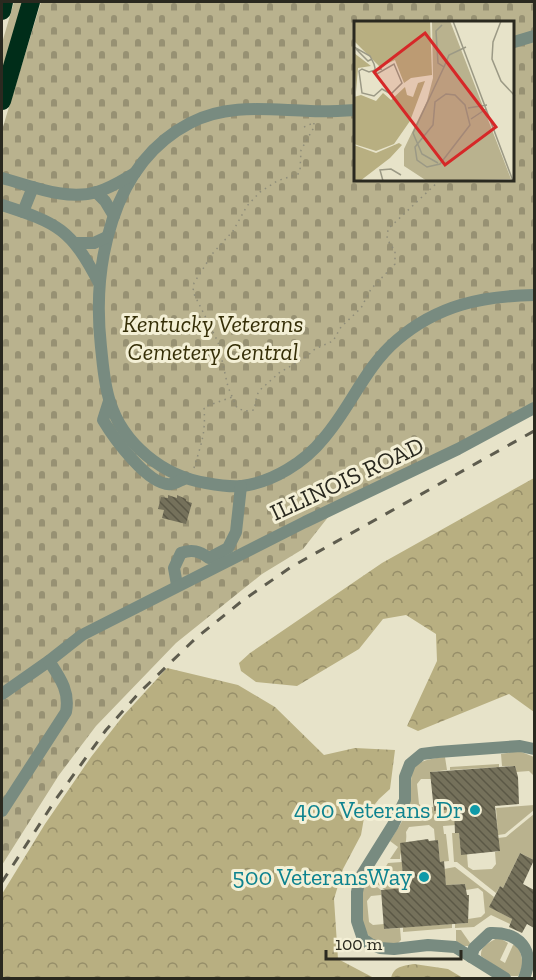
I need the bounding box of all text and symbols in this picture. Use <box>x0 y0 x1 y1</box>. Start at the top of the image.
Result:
inset map <box>354 21 515 182</box>
park label: Kentucky Veterans Cemetery Central <box>123 309 303 366</box>
street label: ILLINOIS ROAD <box>265 430 428 527</box>
place label: 400 Veterans Dr <box>294 795 463 824</box>
marker: 400 Veterans Dr <box>468 803 482 817</box>
place label: 500 VeteransWay <box>232 862 413 891</box>
marker: 500 VeteransWay <box>417 870 431 884</box>
scale bar <box>326 923 461 961</box>
text: 100 m <box>335 933 383 955</box>

